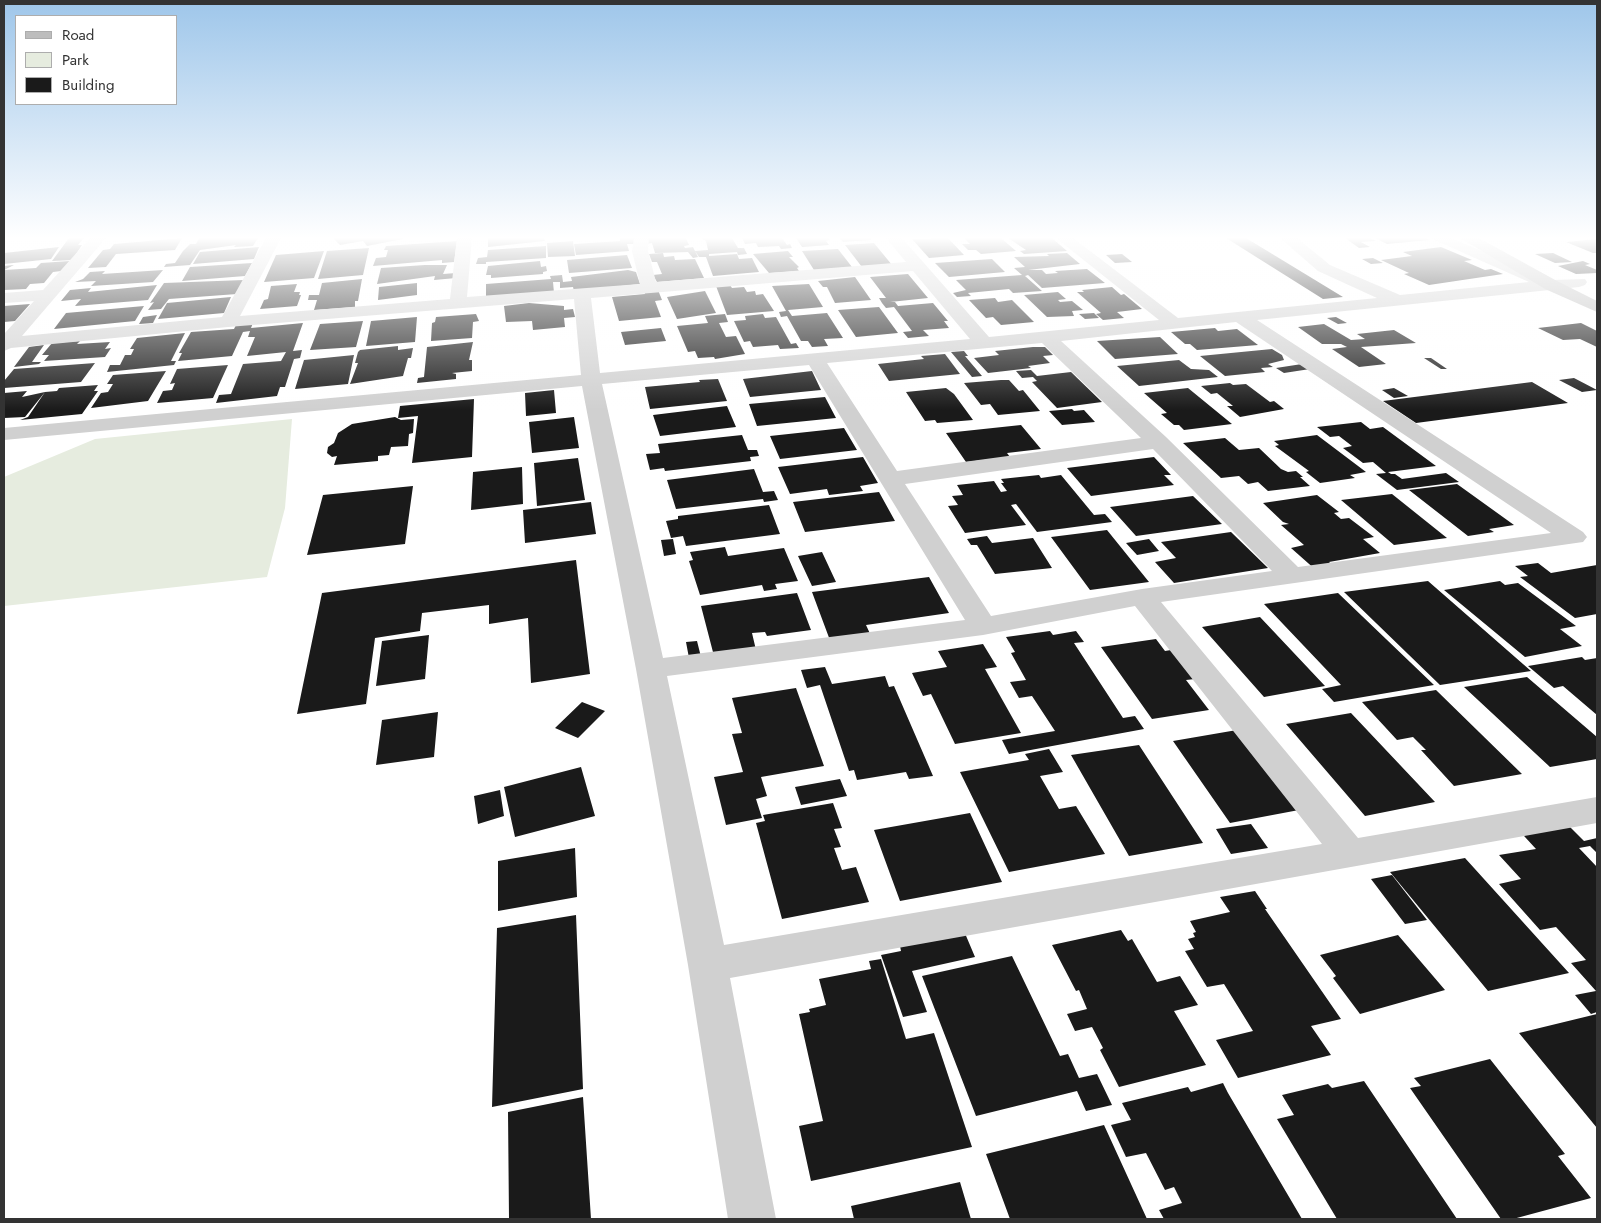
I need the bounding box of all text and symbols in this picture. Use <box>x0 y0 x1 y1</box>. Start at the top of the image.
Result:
legend <box>15 15 178 105</box>
text: Road <box>62 24 94 46</box>
text: Park <box>62 49 89 71</box>
text: Building <box>62 74 114 96</box>

